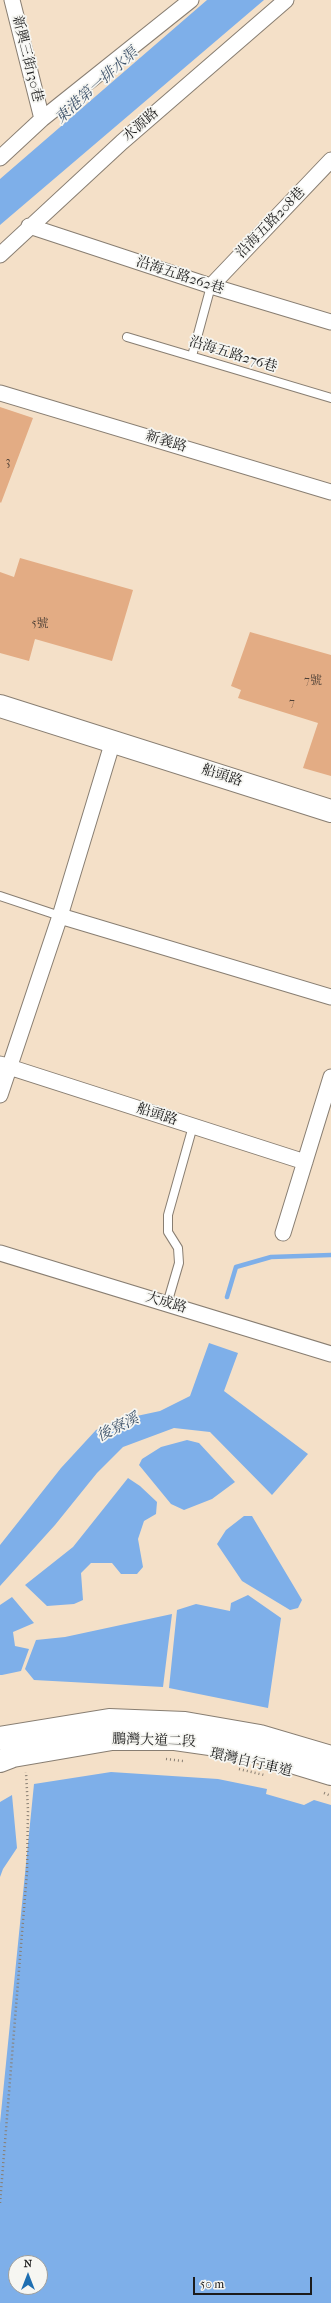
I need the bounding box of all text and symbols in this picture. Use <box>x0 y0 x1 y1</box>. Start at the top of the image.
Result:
street label: 新興三街130巷 <box>8 14 46 104</box>
water label: 東港第一排水渠 <box>52 44 142 128</box>
street label: 水源路 <box>120 105 162 145</box>
street label: 沿海五路208巷 <box>233 184 309 262</box>
street label: 沿海五路262巷 <box>134 254 226 298</box>
street label: 沿海五路276巷 <box>187 334 279 376</box>
street label: 新義路 <box>143 428 189 456</box>
house number: 3 <box>6 455 10 469</box>
house number: 5號 <box>31 617 49 631</box>
house number: 7號 <box>304 674 322 688</box>
house number: 7 <box>289 696 295 710</box>
street label: 船頭路 <box>199 762 245 790</box>
street label: 船頭路 <box>134 1101 180 1129</box>
street label: 大成路 <box>143 1289 189 1317</box>
water label: 後寮溪 <box>94 1410 142 1446</box>
street label: 鵬灣大道二段 <box>112 1731 196 1751</box>
street label: 環灣自行車道 <box>208 1745 294 1781</box>
north arrow <box>8 2255 48 2295</box>
text: N <box>24 2257 32 2270</box>
scale bar <box>195 2269 314 2295</box>
text: 50 m <box>200 2277 224 2291</box>

